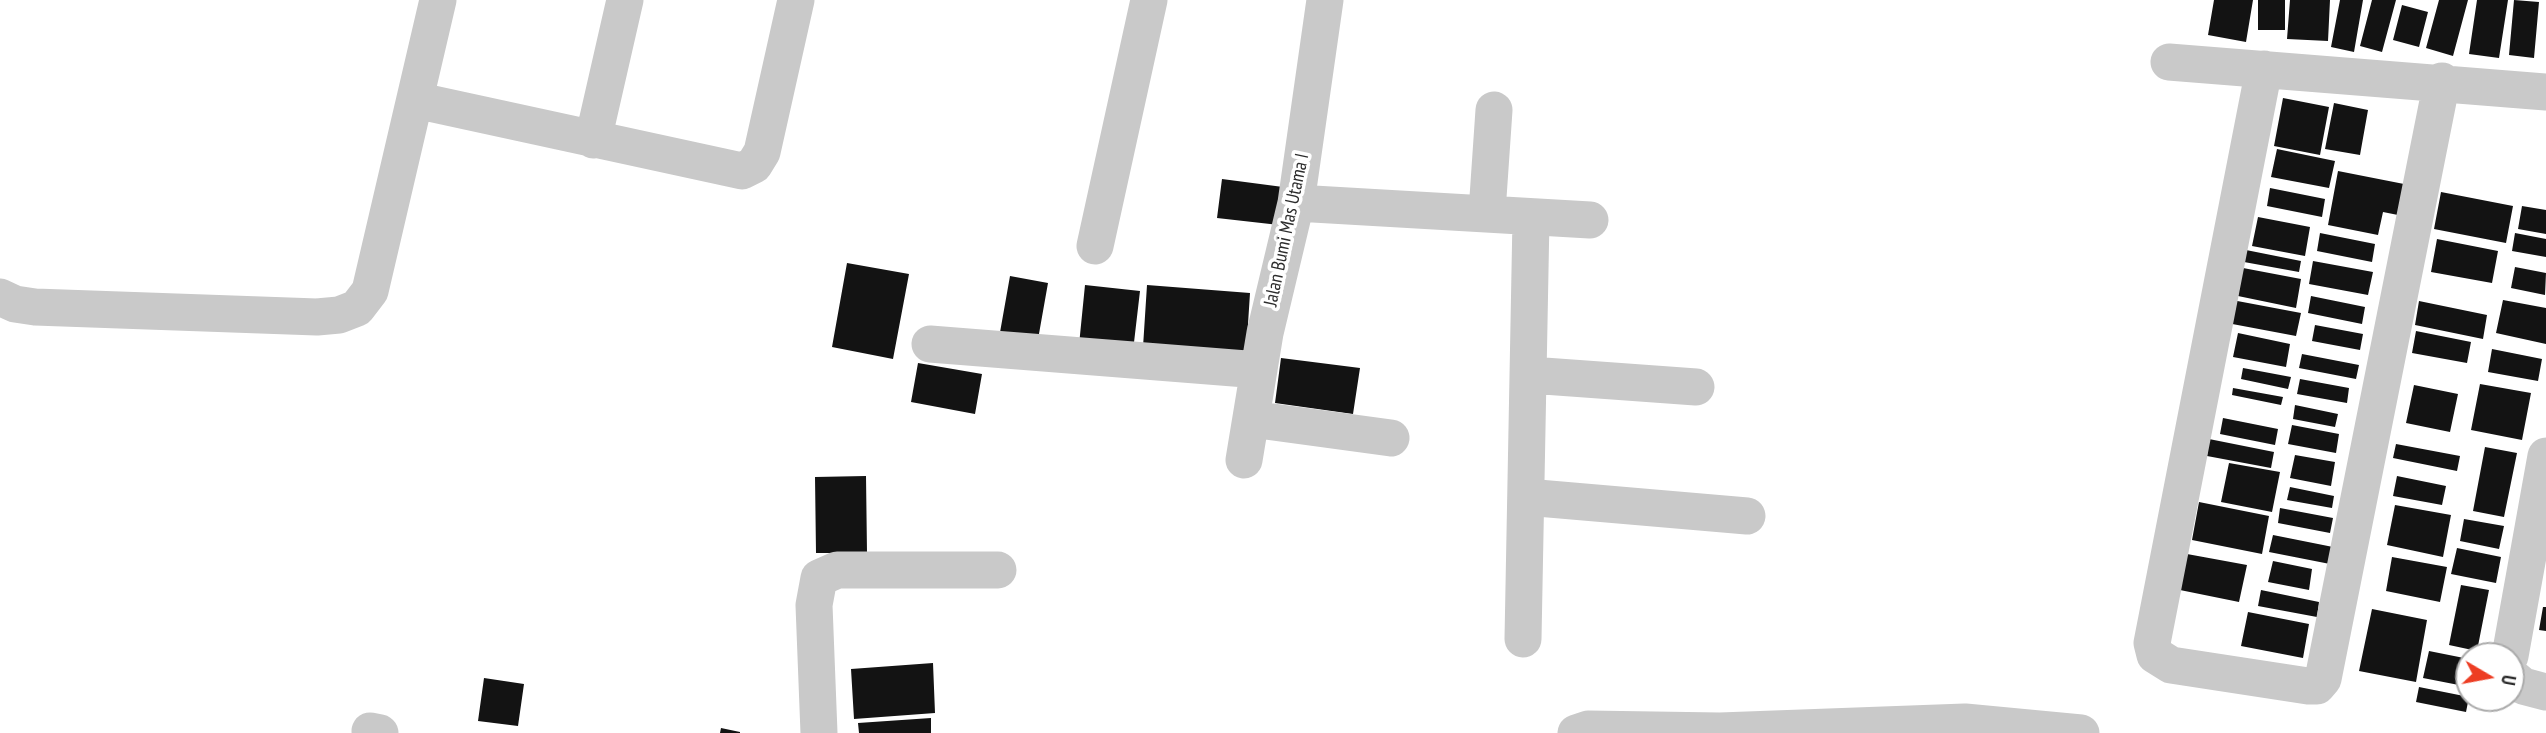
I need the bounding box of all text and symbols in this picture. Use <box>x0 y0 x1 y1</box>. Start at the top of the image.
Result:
street label: Jalan Bumi Mas Utama I <box>1260 152 1314 308</box>
north arrow <box>2455 642 2525 712</box>
text: U <box>2496 673 2521 687</box>

